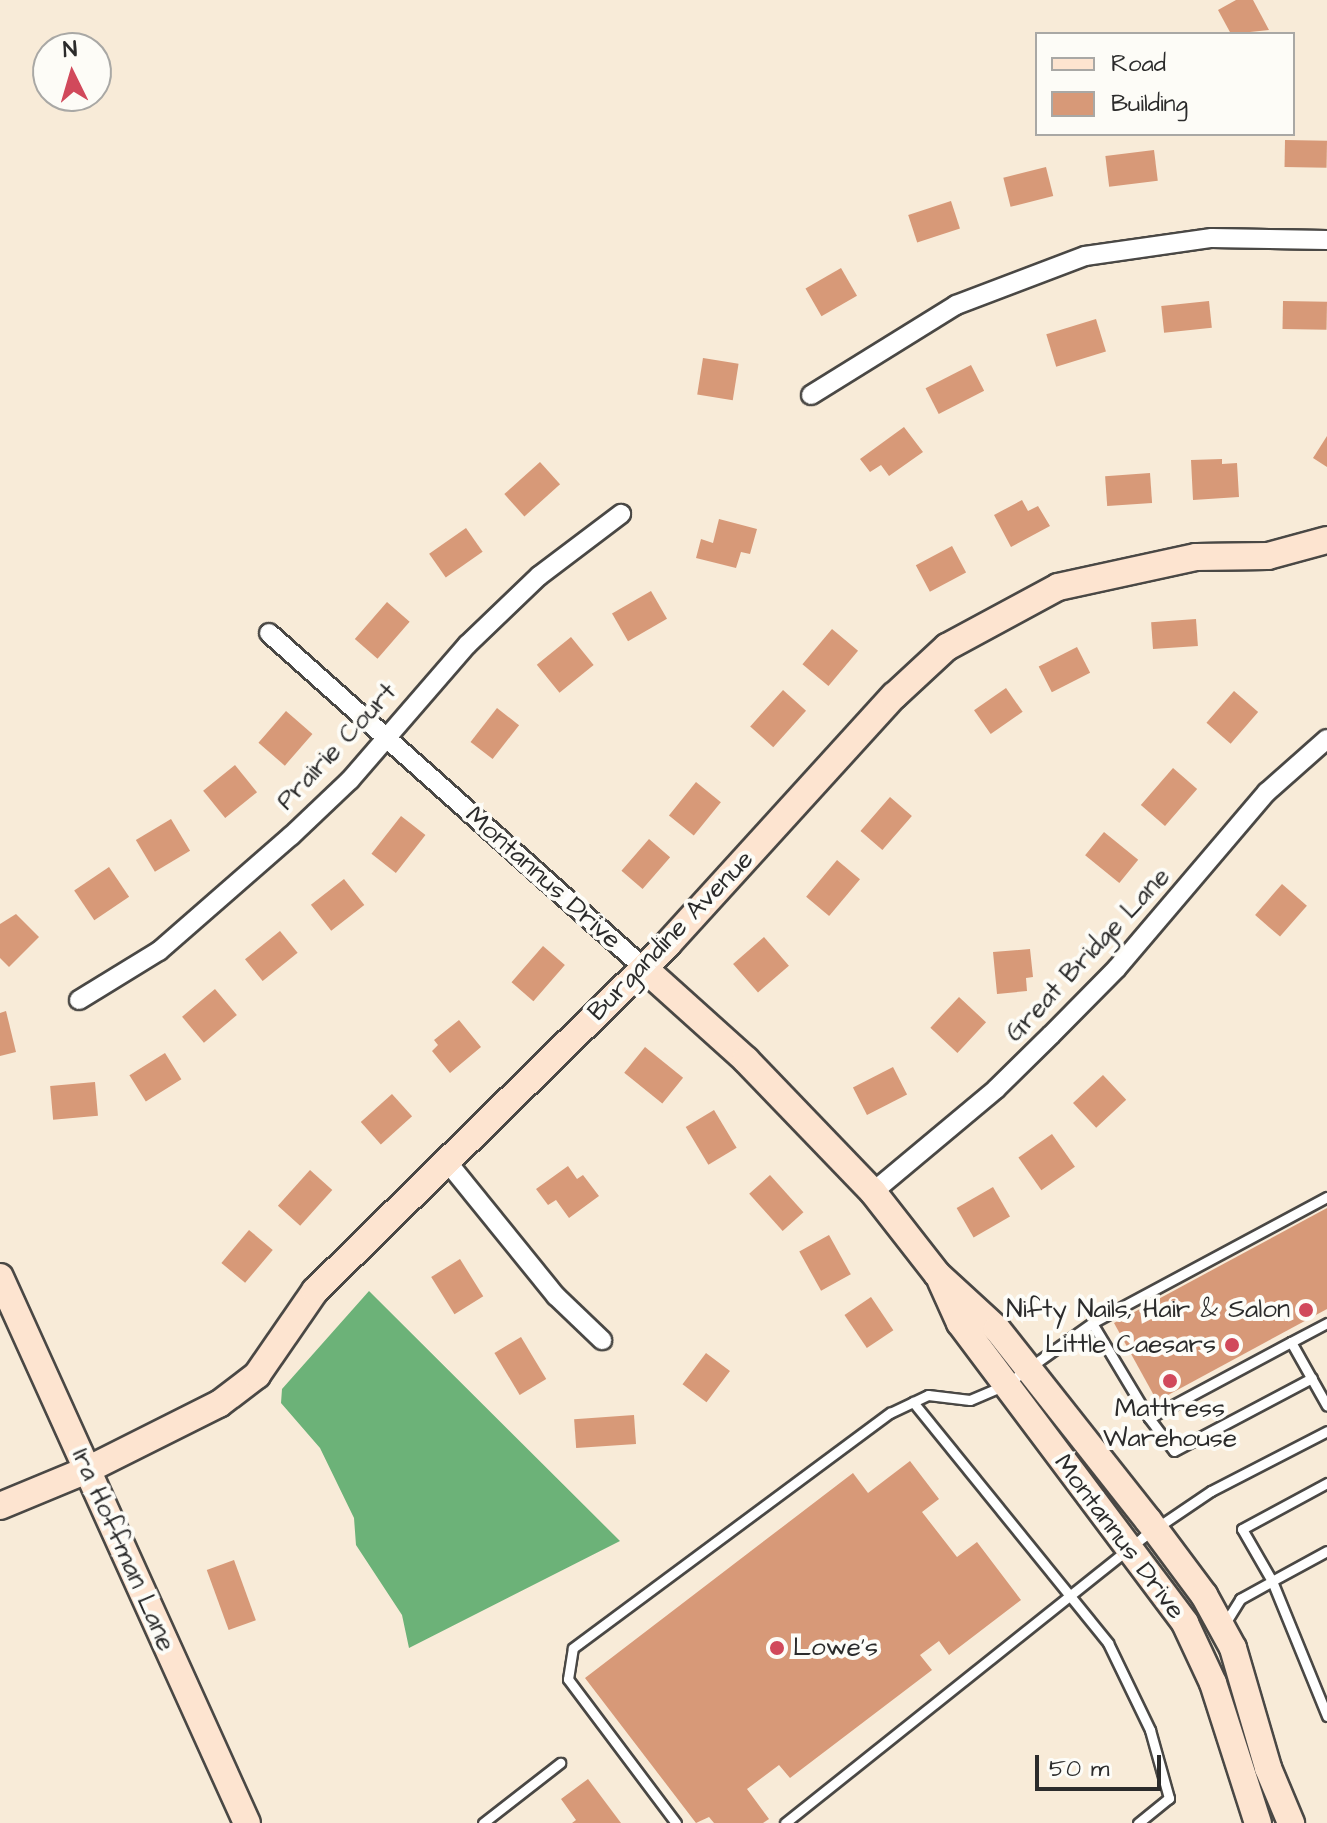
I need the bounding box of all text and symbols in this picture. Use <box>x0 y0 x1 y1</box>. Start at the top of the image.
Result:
north arrow <box>32 32 112 112</box>
legend <box>1035 32 1295 136</box>
text: N <box>62 34 78 66</box>
text: Road <box>1111 47 1166 81</box>
text: Building <box>1111 87 1188 121</box>
street label: Prairie Court <box>270 677 404 817</box>
street label: Montannus Drive <box>459 800 627 956</box>
street label: Burgandine Avenue <box>582 844 760 1028</box>
street label: Great Bridge Lane <box>999 861 1177 1049</box>
place label: Nifty Nails, Hair & Salon <box>1006 1294 1290 1326</box>
marker: Nifty Nails, Hair & Salon <box>1297 1301 1315 1319</box>
place label: Little Caesars <box>1045 1329 1216 1361</box>
marker: Little Caesars <box>1223 1336 1241 1354</box>
marker: Mattress Warehouse <box>1161 1372 1179 1390</box>
place label: Mattress Warehouse <box>1103 1393 1237 1454</box>
street label: Ira Hoffman Lane <box>64 1444 182 1656</box>
street label: Montannus Drive <box>1047 1448 1191 1626</box>
place label: Lowe's <box>793 1632 878 1664</box>
marker: Lowe's <box>768 1639 786 1657</box>
scale bar <box>1039 1739 1165 1789</box>
text: 50 m <box>1049 1752 1109 1786</box>

